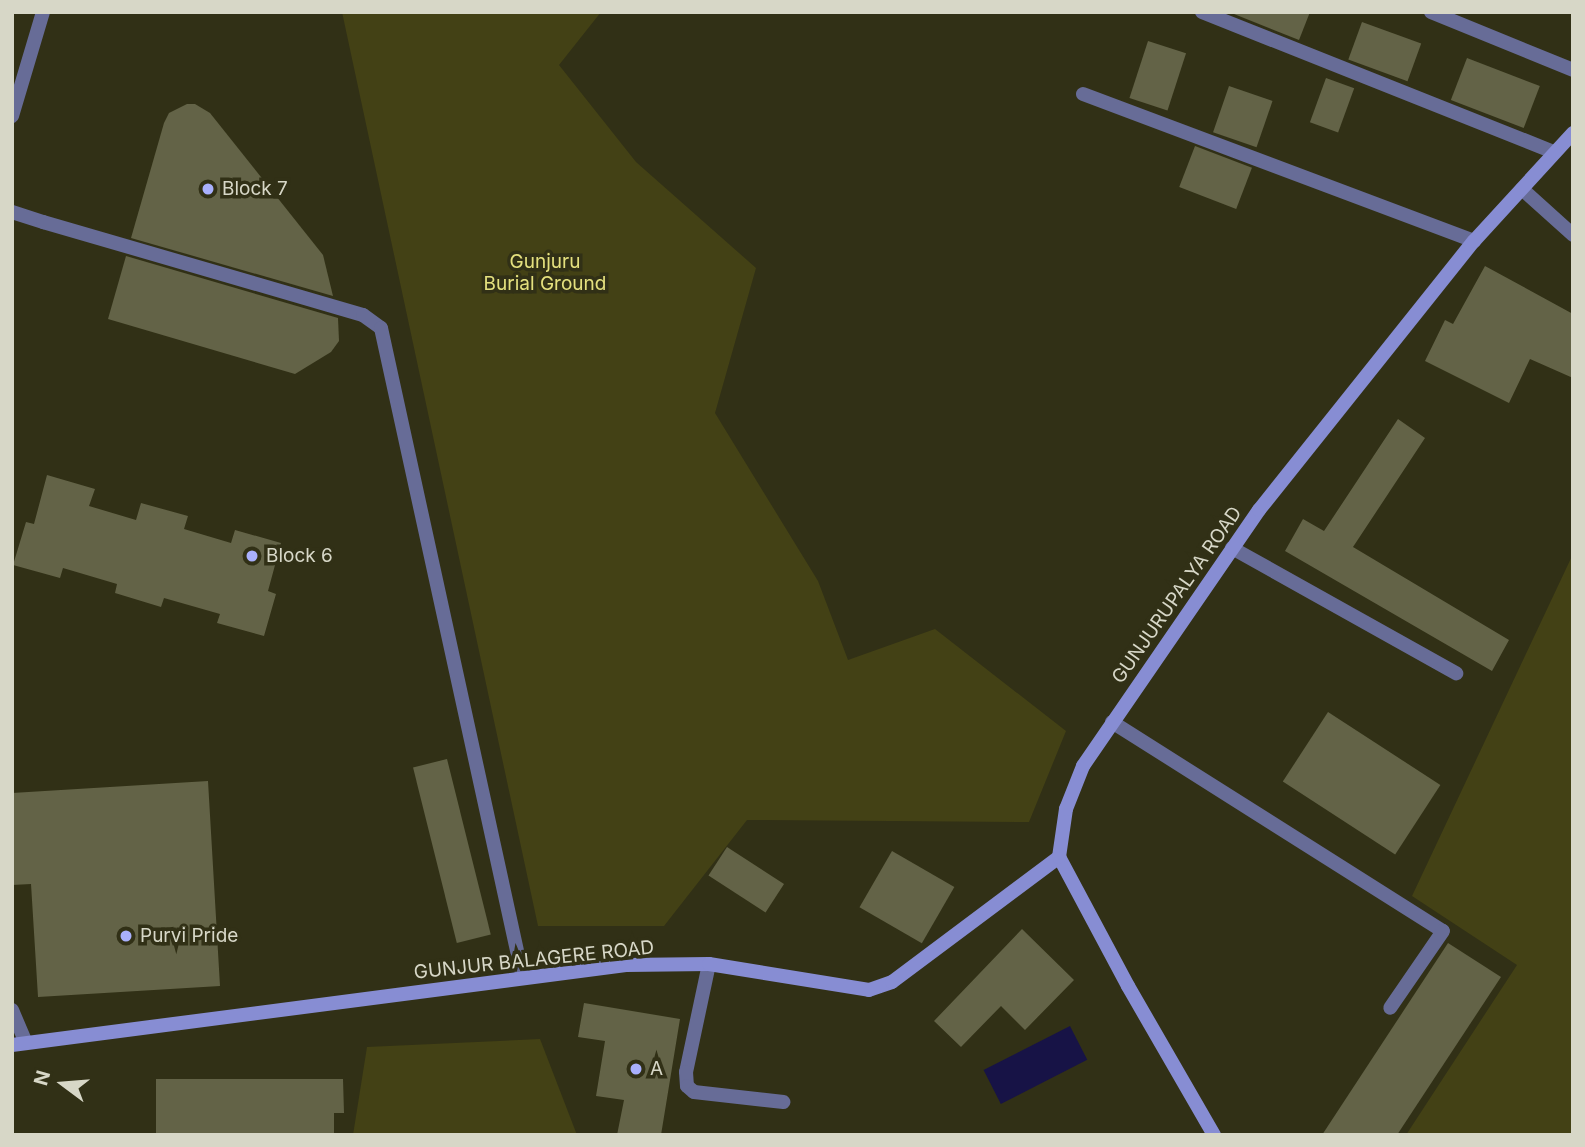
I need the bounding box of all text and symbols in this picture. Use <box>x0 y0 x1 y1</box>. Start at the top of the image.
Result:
place label: Block 7 <box>222 178 288 200</box>
marker: Block 7 <box>200 181 216 197</box>
park label: Gunjuru Burial Ground <box>484 251 606 295</box>
street label: GUNJURUPALYA ROAD <box>1107 502 1247 688</box>
place label: Block 6 <box>266 545 333 567</box>
marker: Block 6 <box>244 548 260 564</box>
place label: Purvi Pride <box>140 925 238 947</box>
marker: Purvi Pride <box>118 928 134 944</box>
street label: GUNJUR BALAGERE ROAD <box>413 936 655 984</box>
north arrow <box>28 1049 98 1119</box>
place label: A <box>650 1058 663 1080</box>
marker: A <box>628 1061 644 1077</box>
text: N <box>29 1068 55 1088</box>

